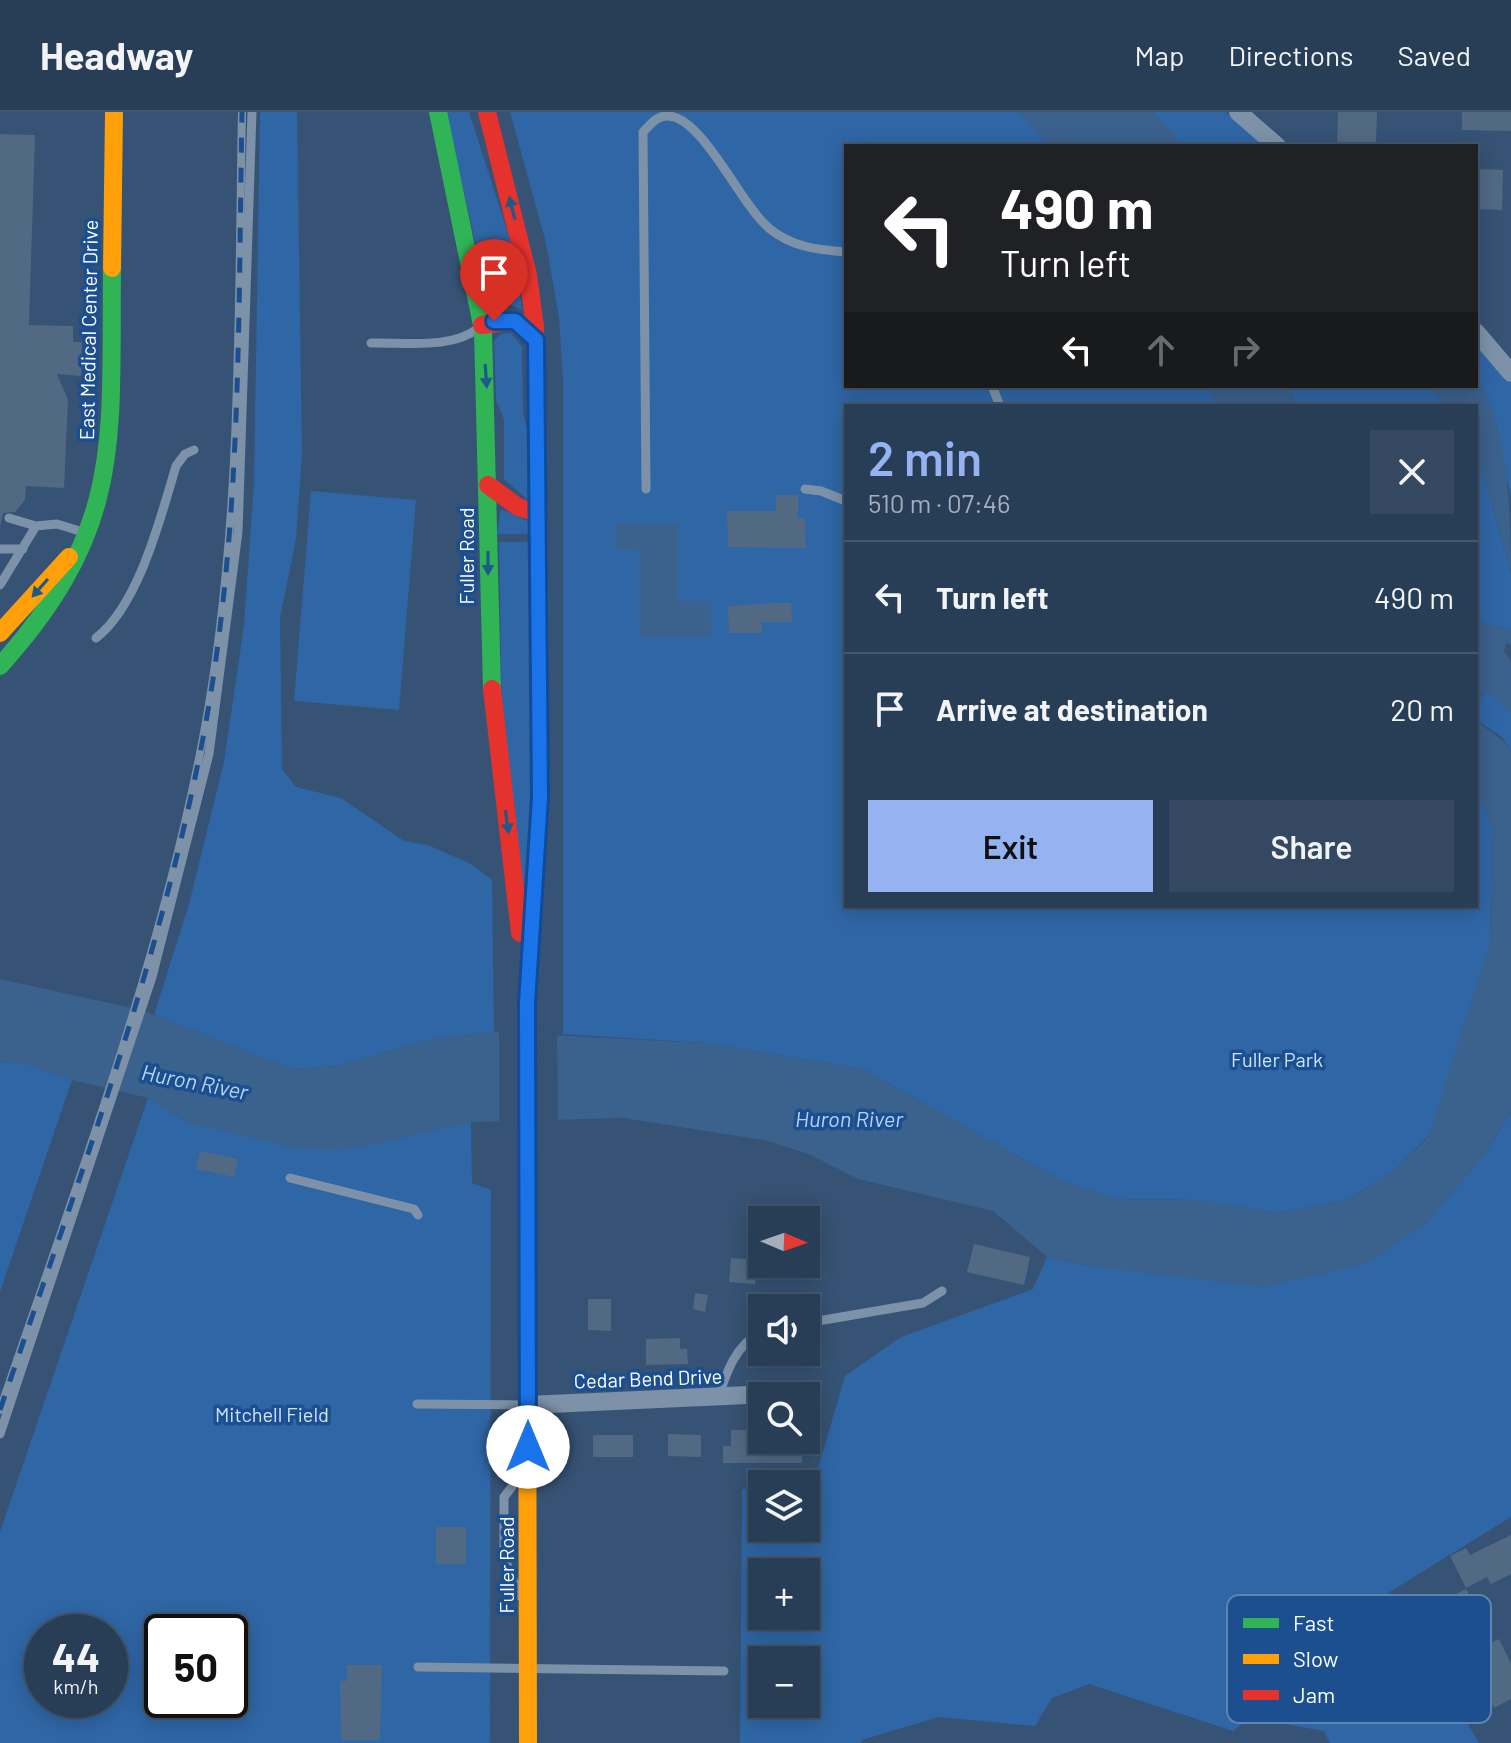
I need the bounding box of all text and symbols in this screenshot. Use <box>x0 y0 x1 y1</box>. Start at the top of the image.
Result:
text: Headway <box>40 32 193 78</box>
text: Map <box>1135 38 1184 72</box>
text: Directions <box>1228 38 1354 72</box>
text: Saved <box>1398 38 1471 72</box>
text: 490 m <box>1000 173 1154 240</box>
icon: left <box>868 176 972 280</box>
one-way arrow <box>505 196 517 221</box>
street label: East Medical Center Drive <box>74 220 102 440</box>
pin <box>460 239 528 321</box>
text: Turn left <box>1000 241 1131 284</box>
icon: arrive <box>472 251 516 295</box>
icon: left <box>1055 328 1099 372</box>
icon: ahead <box>1139 328 1183 372</box>
icon: right <box>1223 328 1267 372</box>
one-way arrow <box>480 364 493 389</box>
text: 2 min <box>868 428 982 486</box>
button: close <box>1370 430 1454 514</box>
text: 510 m · 07:46 <box>868 487 1011 518</box>
street label: Fuller Road <box>454 507 478 605</box>
one-way arrow <box>482 551 494 576</box>
icon: left <box>868 575 912 619</box>
one-way arrow <box>32 577 49 597</box>
text: Turn left <box>936 579 1049 615</box>
text: 490 m <box>1374 579 1454 615</box>
icon: arrive <box>868 687 912 731</box>
text: Arrive at destination <box>936 691 1208 727</box>
text: 20 m <box>1390 691 1454 727</box>
button: Exit <box>868 800 1153 892</box>
button: Share <box>1169 800 1454 892</box>
one-way arrow <box>501 810 514 835</box>
park label: Fuller Park <box>1231 1047 1323 1071</box>
water label: Huron River <box>140 1058 252 1104</box>
water label: Huron River <box>795 1105 904 1131</box>
north arrow <box>748 1206 820 1278</box>
map controls <box>748 1206 820 1718</box>
button: sound <box>748 1294 820 1366</box>
street label: Cedar Bend Drive <box>573 1363 723 1393</box>
button: search <box>748 1382 820 1454</box>
park label: Mitchell Field <box>215 1402 329 1426</box>
position arrow <box>486 1405 570 1489</box>
button: layers <box>748 1470 820 1542</box>
street label: Fuller Road <box>494 1516 518 1614</box>
button: + <box>748 1558 820 1630</box>
legend <box>1227 1595 1491 1723</box>
text: Fast <box>1293 1609 1335 1635</box>
speed limit sign: 50 <box>144 1614 248 1718</box>
text: 44 <box>52 1632 100 1680</box>
text: Slow <box>1293 1645 1338 1671</box>
button: − <box>748 1646 820 1718</box>
text: km/h <box>53 1674 99 1698</box>
text: Jam <box>1293 1681 1335 1707</box>

